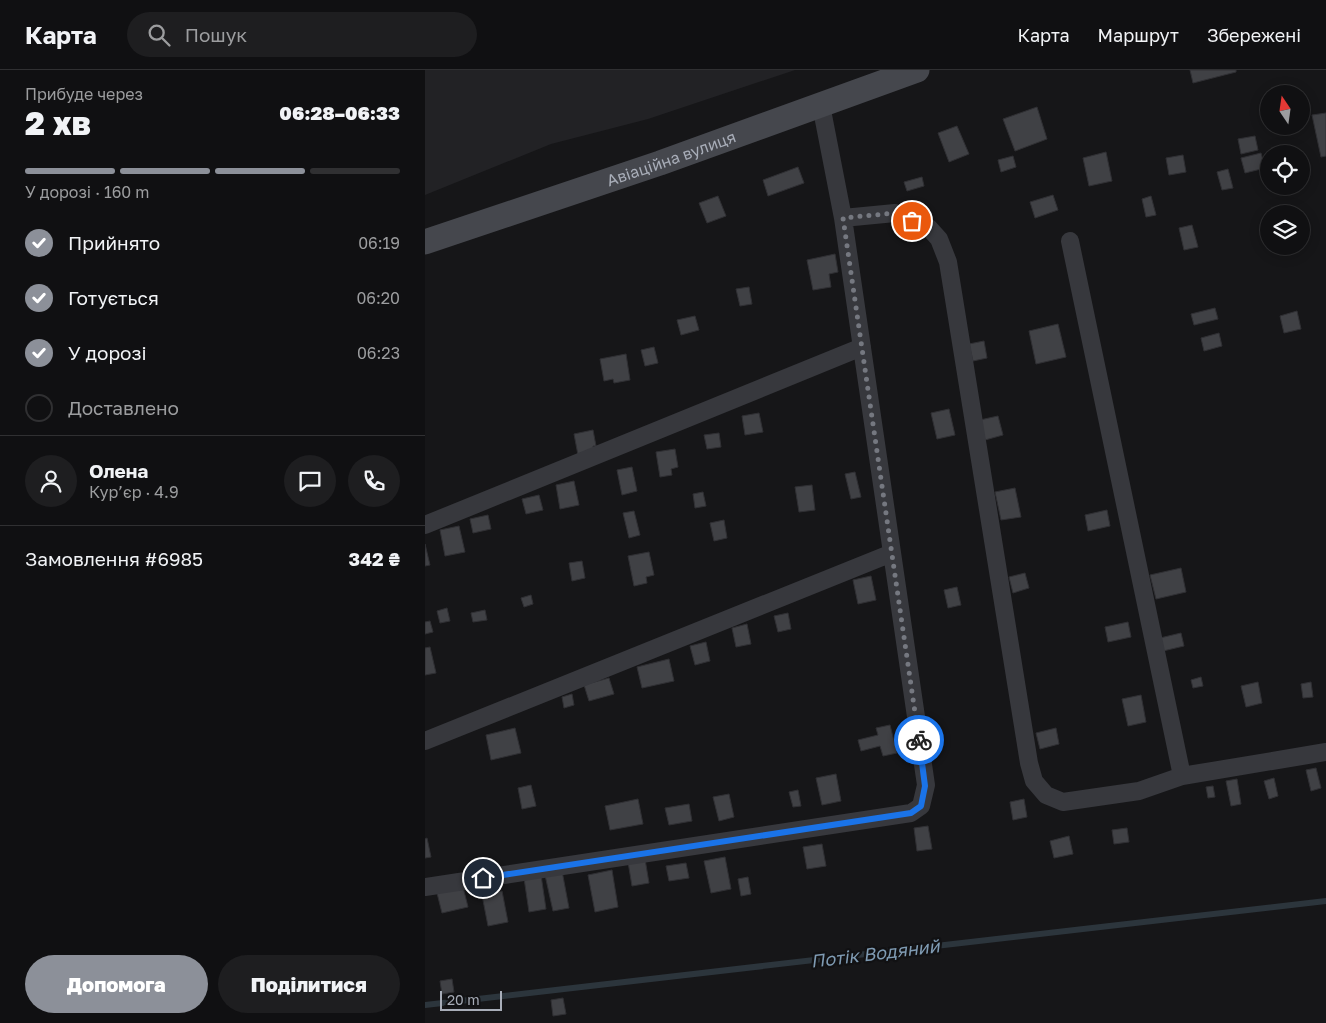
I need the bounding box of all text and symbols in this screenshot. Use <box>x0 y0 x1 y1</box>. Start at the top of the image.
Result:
search box <box>127 12 477 57</box>
text: Карта <box>25 20 97 49</box>
icon: search <box>145 21 173 49</box>
text: Пошук <box>185 23 247 46</box>
text: Карта <box>1017 24 1070 46</box>
text: Маршрут <box>1098 24 1179 46</box>
text: Збережені <box>1207 24 1301 46</box>
text: Прибуде через <box>25 84 143 104</box>
north arrow <box>1260 85 1310 135</box>
map controls <box>1260 85 1310 255</box>
text: 06:28–06:33 <box>279 101 400 124</box>
text: 2 хв <box>25 104 91 142</box>
street label: Авіаційна вулиця <box>604 126 739 190</box>
button: locate <box>1260 145 1310 195</box>
text: У дорозі · 160 m <box>25 182 149 202</box>
pin <box>891 200 933 242</box>
button: layers <box>1260 205 1310 255</box>
icon: bag <box>898 207 926 235</box>
icon: check <box>25 229 53 257</box>
text: Прийнято <box>68 231 160 254</box>
text: 06:19 <box>358 233 400 253</box>
icon: check <box>25 284 53 312</box>
text: Готується <box>68 286 159 309</box>
text: 06:20 <box>356 288 400 308</box>
icon: check <box>25 339 53 367</box>
text: У дорозі <box>68 341 147 364</box>
text: 06:23 <box>357 343 400 363</box>
text: Доставлено <box>68 396 179 419</box>
button: person <box>25 455 77 507</box>
button: chat <box>284 455 336 507</box>
button: phone <box>348 455 400 507</box>
text: Олена <box>89 459 148 482</box>
text: Кур’єр · 4.9 <box>89 482 179 502</box>
text: Замовлення #6985 <box>25 547 203 570</box>
text: 342 ₴ <box>349 547 400 570</box>
courier <box>894 715 944 765</box>
icon: bike <box>905 726 933 754</box>
pin <box>462 857 504 899</box>
icon: home <box>469 864 497 892</box>
water label: Потік Водяний <box>809 934 942 972</box>
button: Допомога <box>25 955 208 1013</box>
button: Поділитися <box>218 955 400 1013</box>
scale bar <box>440 988 503 1011</box>
text: 20 m <box>447 991 480 1008</box>

